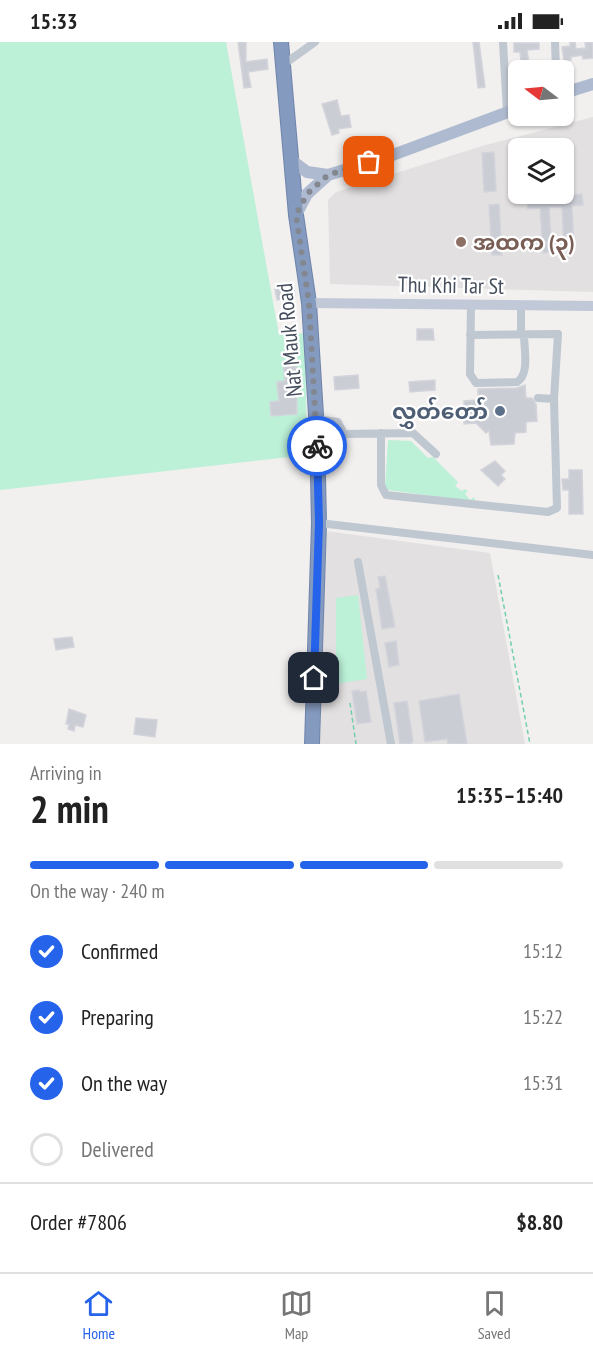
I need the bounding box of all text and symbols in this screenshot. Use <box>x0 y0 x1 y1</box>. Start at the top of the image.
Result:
text: 15:33 <box>30 7 78 35</box>
north arrow <box>508 60 574 126</box>
map controls <box>508 60 574 204</box>
pin <box>343 136 394 187</box>
button: layers <box>508 138 574 204</box>
icon: bag <box>352 145 385 178</box>
place label: အထက (၃) <box>473 228 575 260</box>
marker: အထက (၃) <box>454 235 468 249</box>
street label: Thu Khi Tar St <box>398 270 504 300</box>
street label: Nat Mauk Road <box>270 282 308 398</box>
place label: လွှတ်တော် <box>392 396 488 429</box>
marker: လွှတ်တော် <box>493 404 507 418</box>
courier <box>287 416 347 476</box>
icon: bike <box>301 430 334 463</box>
pin <box>288 652 339 703</box>
icon: home <box>297 661 330 694</box>
text: Arriving in <box>30 760 102 786</box>
text: 15:35–15:40 <box>456 781 563 809</box>
text: 2 min <box>30 783 109 834</box>
text: On the way · 240 m <box>30 878 165 904</box>
icon: check <box>30 935 63 968</box>
text: Confirmed <box>81 937 158 965</box>
text: 15:12 <box>523 938 563 964</box>
icon: check <box>30 1001 63 1034</box>
text: Preparing <box>81 1003 154 1031</box>
text: 15:22 <box>523 1004 563 1030</box>
icon: check <box>30 1067 63 1100</box>
text: On the way <box>81 1069 167 1097</box>
text: 15:31 <box>523 1070 563 1096</box>
text: Delivered <box>81 1135 154 1163</box>
text: Order #7806 <box>30 1208 127 1236</box>
text: $8.80 <box>516 1208 563 1236</box>
tab: Home <box>82 1287 115 1343</box>
tab: Map <box>280 1287 313 1343</box>
tab: Saved <box>478 1287 511 1343</box>

